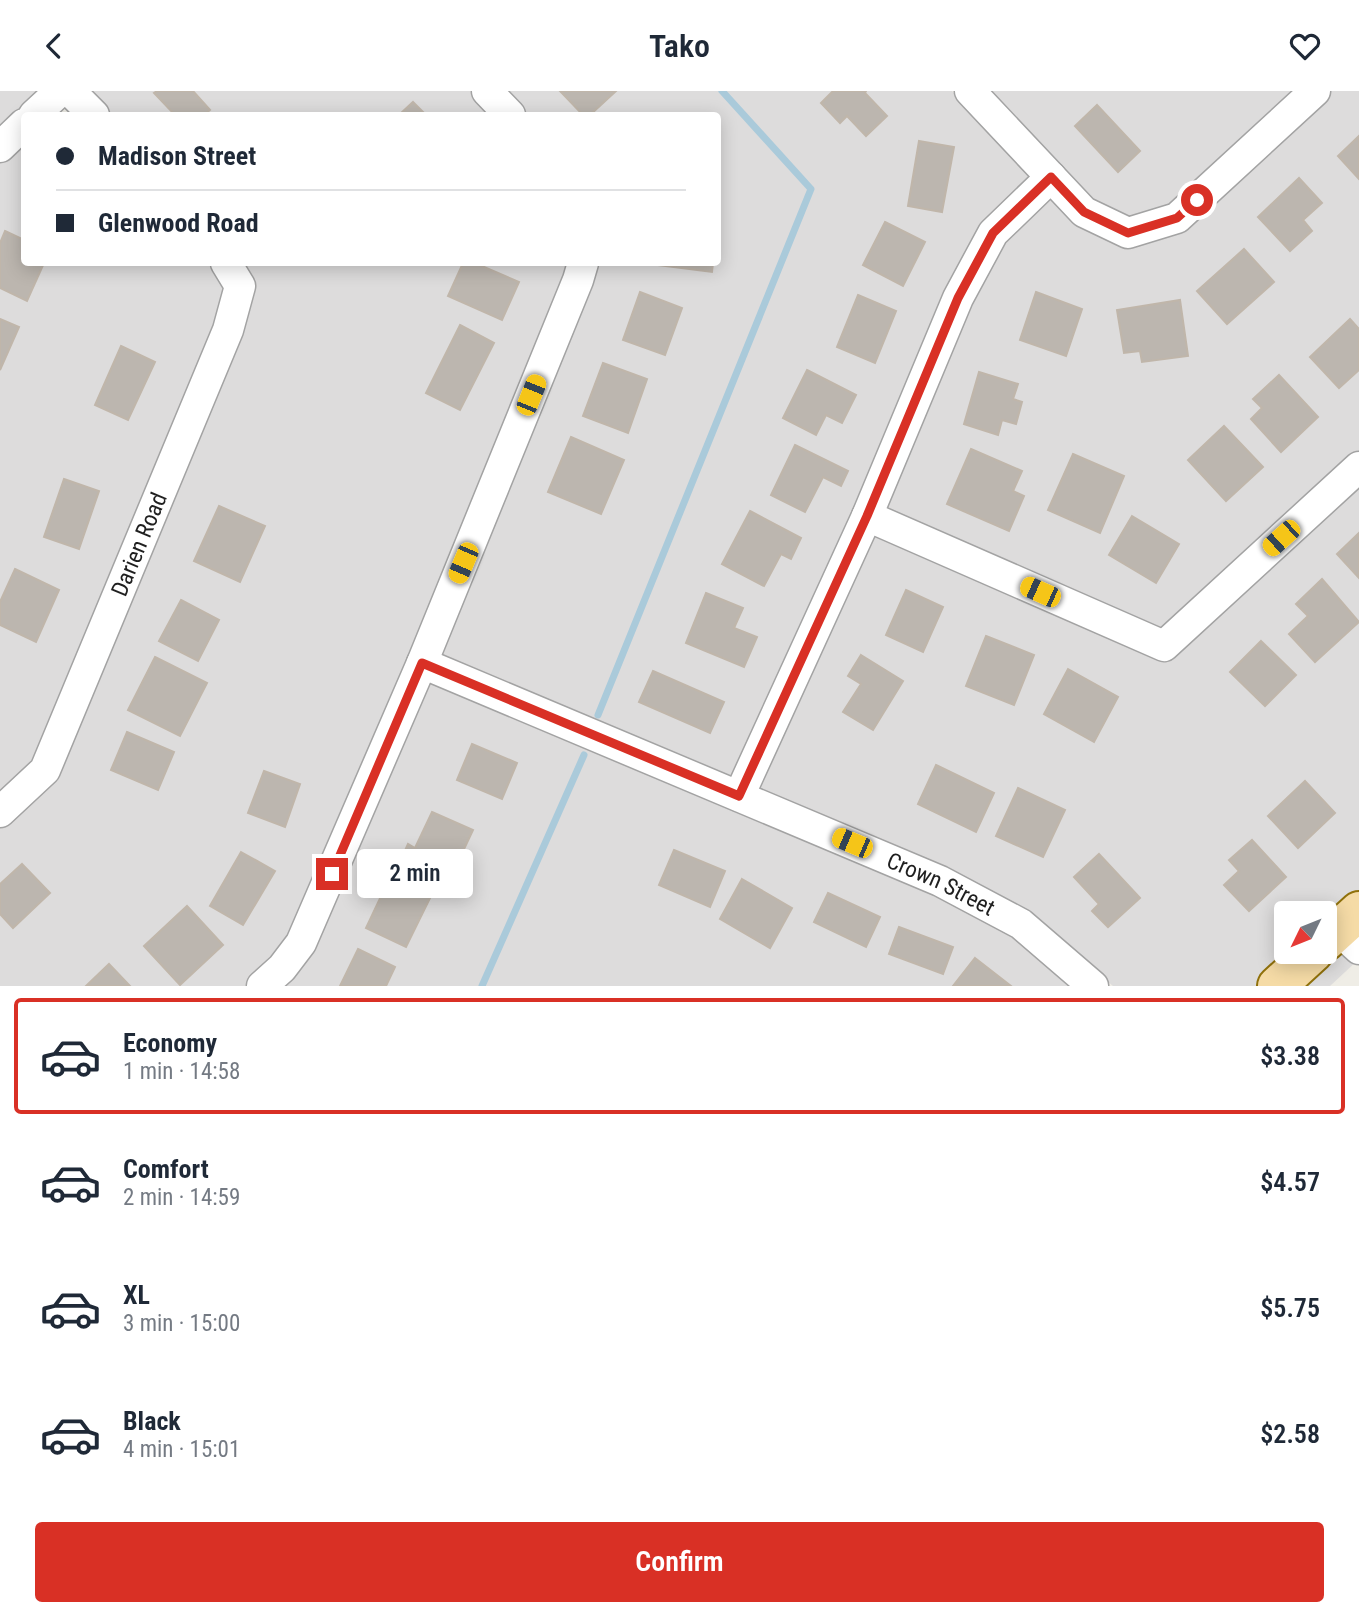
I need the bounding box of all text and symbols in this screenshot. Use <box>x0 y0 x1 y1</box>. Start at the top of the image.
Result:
icon: back <box>35 27 73 65</box>
text: Tako <box>649 27 710 65</box>
icon: heart <box>1286 27 1324 65</box>
text: Madison Street <box>98 141 256 171</box>
route start <box>1181 184 1213 216</box>
text: Glenwood Road <box>98 208 259 238</box>
car <box>514 372 549 418</box>
street label: Darien Road <box>106 489 173 600</box>
car <box>1259 516 1304 560</box>
car <box>446 540 481 586</box>
car <box>1017 574 1064 610</box>
car <box>829 825 876 861</box>
street label: Crown Street <box>883 847 999 922</box>
callout: 2 min <box>356 849 472 899</box>
route end <box>316 858 348 890</box>
text: 2 min <box>390 860 440 887</box>
north arrow <box>1274 901 1337 964</box>
map controls <box>1274 901 1337 964</box>
icon: car <box>39 1025 102 1088</box>
text: Economy <box>123 1028 217 1058</box>
text: $3.38 <box>1260 1041 1320 1071</box>
text: 1 min · 14:58 <box>123 1058 240 1085</box>
icon: car <box>39 1151 102 1214</box>
text: Comfort <box>123 1154 209 1184</box>
text: $4.57 <box>1260 1167 1320 1197</box>
text: 2 min · 14:59 <box>123 1184 240 1211</box>
icon: car <box>39 1277 102 1340</box>
text: XL <box>123 1280 150 1310</box>
text: $5.75 <box>1260 1293 1320 1323</box>
text: 3 min · 15:00 <box>123 1310 240 1337</box>
icon: car <box>39 1403 102 1466</box>
text: Black <box>123 1406 181 1436</box>
text: $2.58 <box>1260 1419 1320 1449</box>
text: 4 min · 15:01 <box>123 1436 240 1463</box>
button: Confirm <box>35 1522 1324 1602</box>

